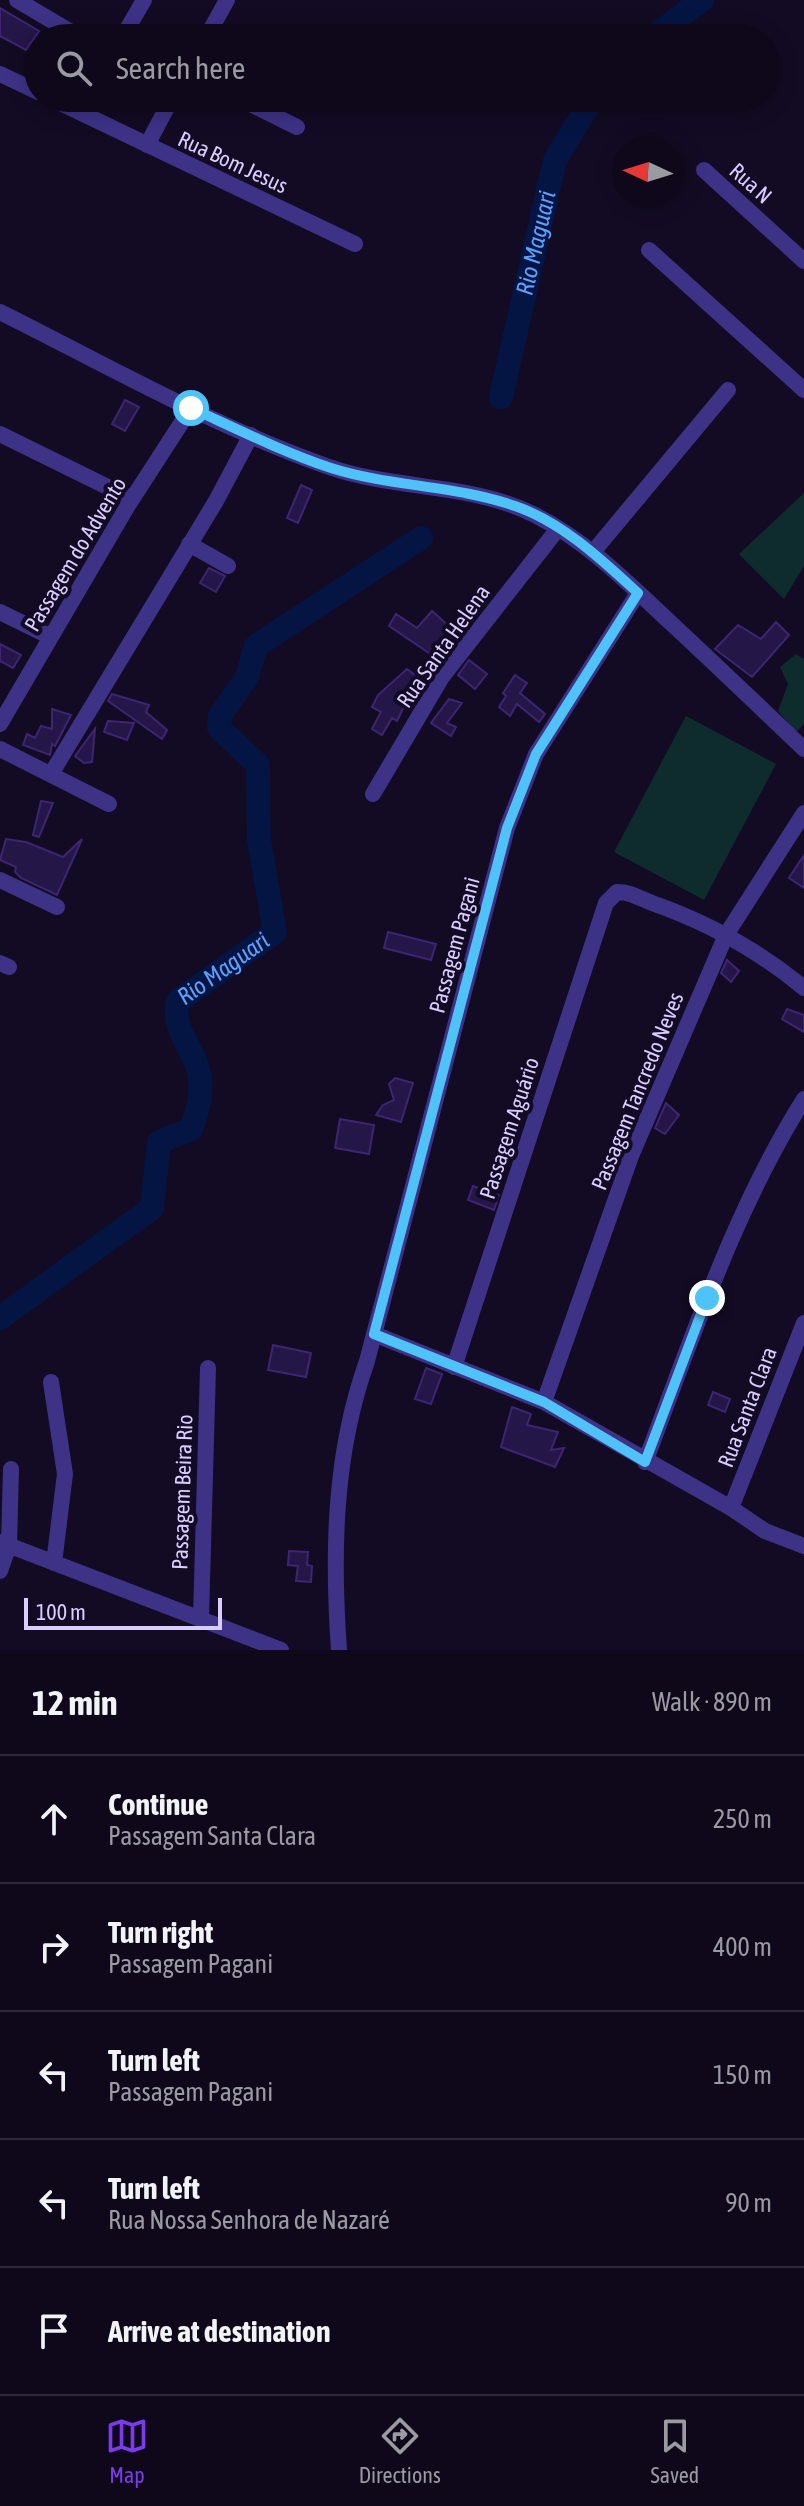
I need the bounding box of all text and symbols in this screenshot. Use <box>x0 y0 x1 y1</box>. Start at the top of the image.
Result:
search box <box>24 24 780 112</box>
icon: search <box>52 46 96 90</box>
text: Search here <box>116 51 245 85</box>
street label: Rua Bom Jesus <box>174 125 292 199</box>
north arrow <box>612 136 684 208</box>
street label: Rua N <box>725 157 777 209</box>
water label: Rio Maguari <box>511 188 561 298</box>
route start <box>173 390 209 426</box>
street label: Passagem do Advento <box>19 472 131 636</box>
street label: Rua Santa Helena <box>391 580 495 712</box>
street label: Passagem Pagani <box>423 874 485 1016</box>
water label: Rio Maguari <box>172 927 274 1010</box>
street label: Passagem Tancredo Neves <box>585 988 689 1194</box>
street label: Passagem Aguário <box>474 1054 544 1202</box>
route end <box>689 1280 725 1316</box>
street label: Rua Santa Clara <box>712 1343 782 1471</box>
street label: Passagem Beira Rio <box>166 1414 198 1570</box>
scale bar <box>24 1594 222 1630</box>
text: 100 m <box>36 1599 86 1625</box>
text: 12 min <box>32 1683 117 1722</box>
text: Walk · 890 m <box>652 1687 772 1717</box>
text: Continue <box>108 1787 208 1821</box>
icon: ahead <box>32 1797 76 1841</box>
text: 250 m <box>713 1804 772 1834</box>
text: Passagem Santa Clara <box>108 1821 316 1851</box>
text: Turn right <box>108 1915 214 1949</box>
icon: right <box>32 1925 76 1969</box>
text: 400 m <box>713 1932 772 1962</box>
text: Passagem Pagani <box>108 1949 273 1979</box>
text: Turn left <box>108 2043 200 2077</box>
icon: left <box>32 2053 76 2097</box>
text: 150 m <box>713 2060 772 2090</box>
text: Passagem Pagani <box>108 2077 273 2107</box>
text: Turn left <box>108 2171 200 2205</box>
icon: left <box>32 2181 76 2225</box>
text: 90 m <box>725 2188 772 2218</box>
text: Rua Nossa Senhora de Nazaré <box>108 2205 390 2235</box>
icon: arrive <box>32 2309 76 2353</box>
text: Arrive at destination <box>108 2314 330 2348</box>
tab: Map <box>105 2414 149 2488</box>
tab: Directions <box>359 2414 441 2488</box>
tab: Saved <box>650 2414 699 2488</box>

